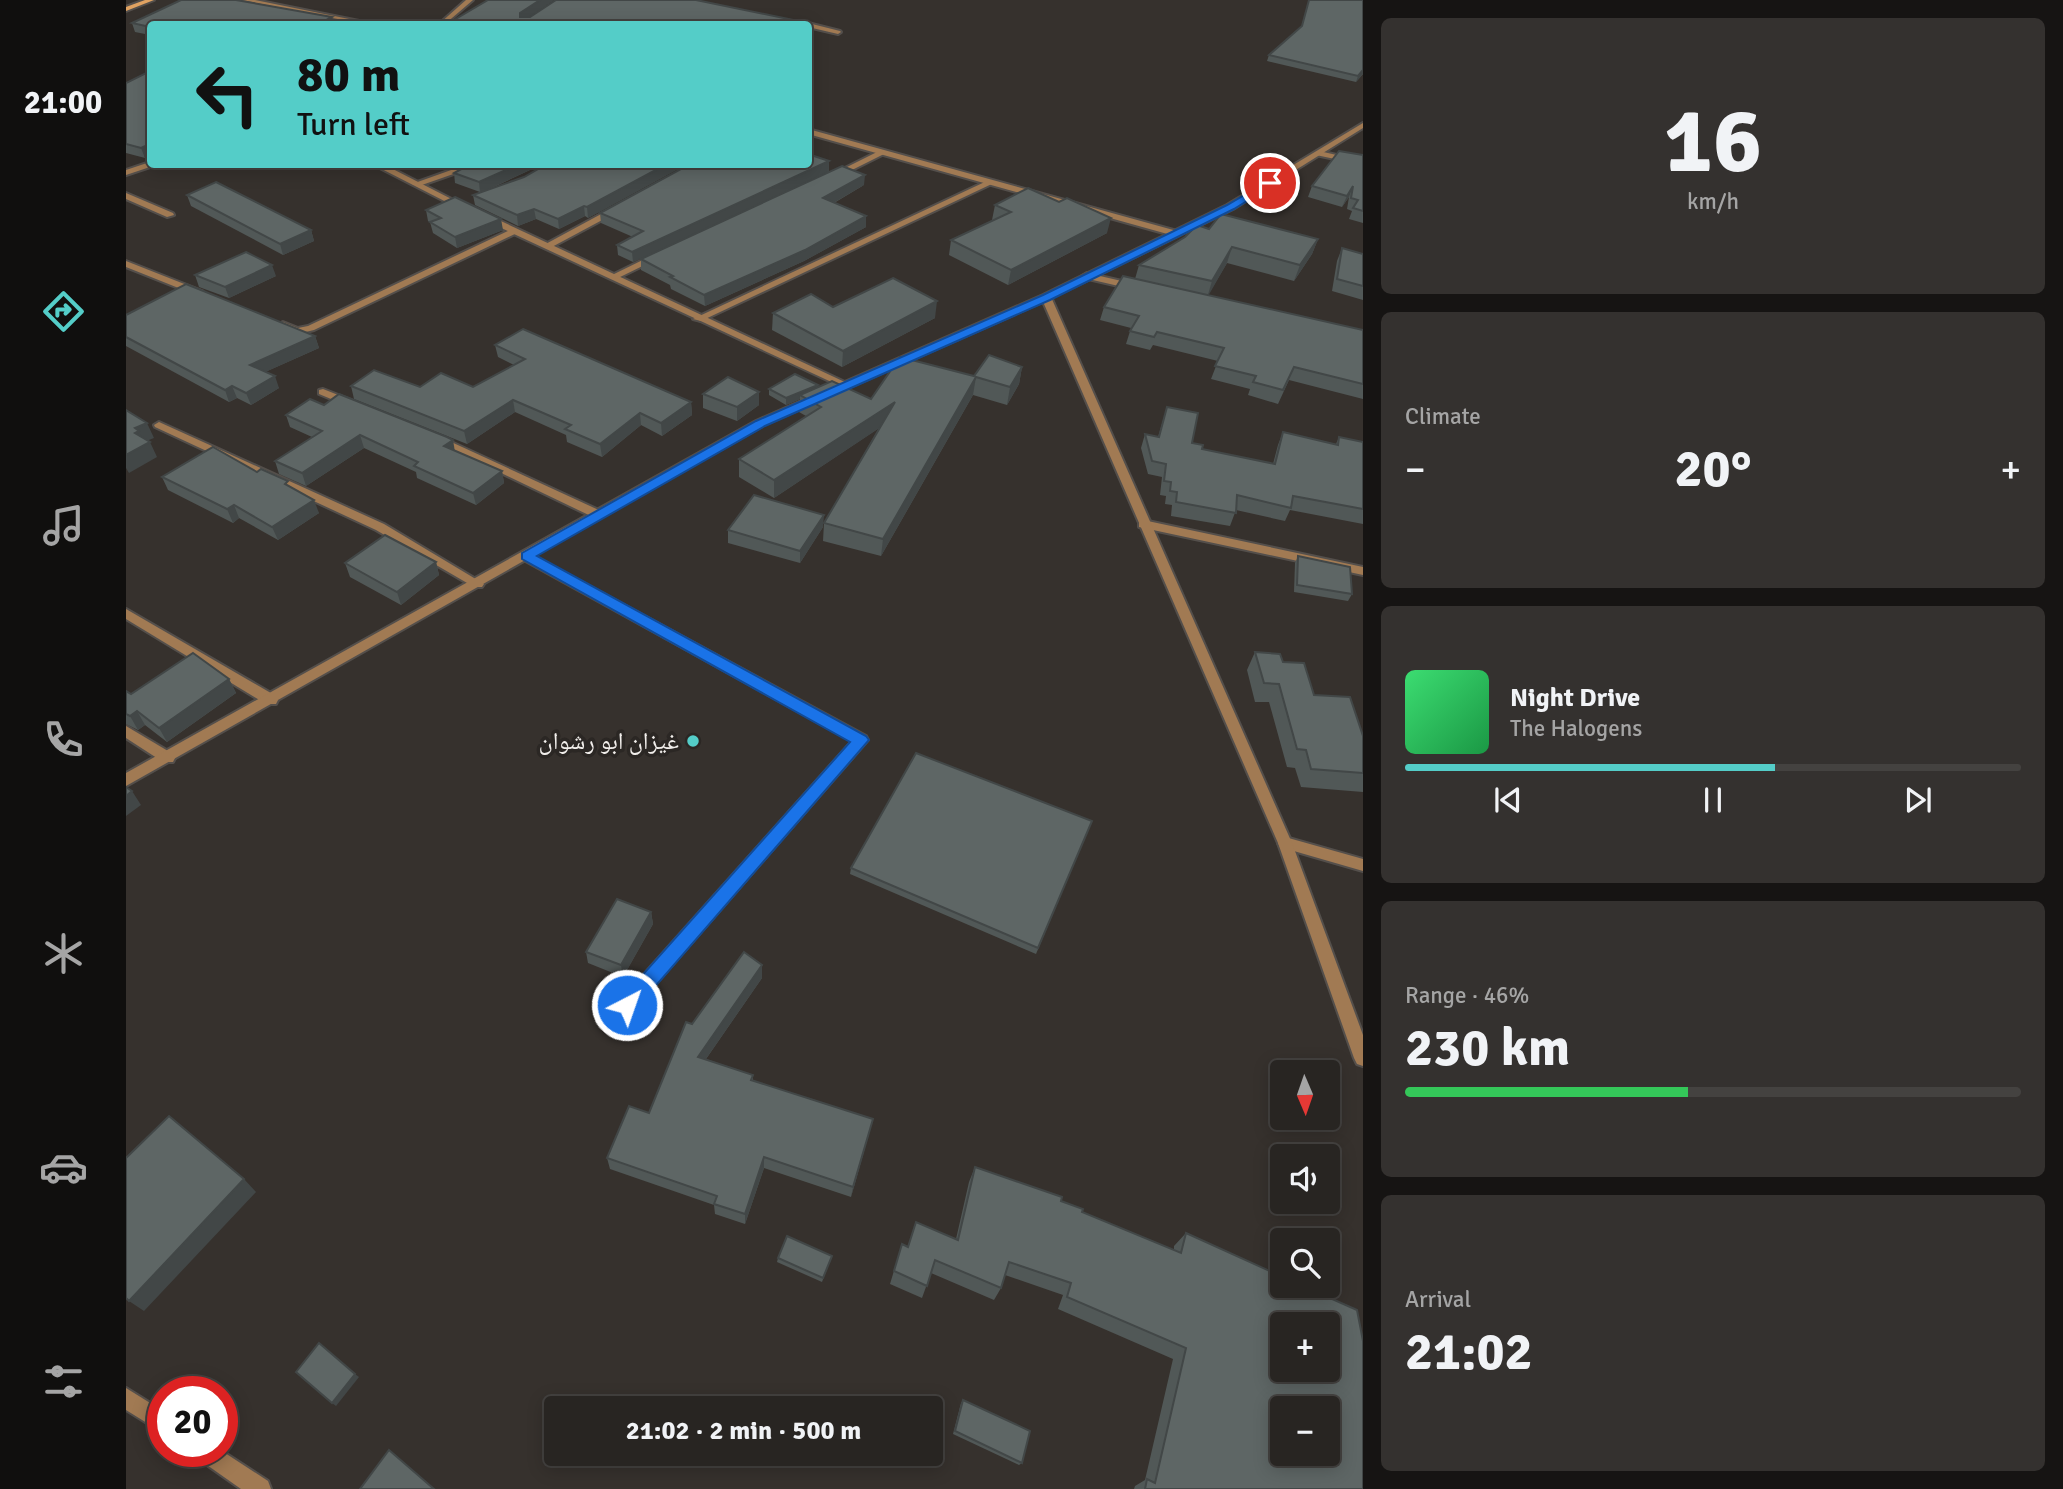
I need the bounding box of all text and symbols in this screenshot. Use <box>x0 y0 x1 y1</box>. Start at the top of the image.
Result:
text: 80 m <box>297 45 400 105</box>
icon: left <box>182 49 273 140</box>
text: 21:00 <box>24 83 102 122</box>
text: 16 <box>1664 85 1762 198</box>
text: Turn left <box>297 105 410 144</box>
pin <box>1240 153 1300 213</box>
icon: arrive <box>1251 164 1289 202</box>
text: km/h <box>1687 187 1739 216</box>
icon: directions <box>39 287 88 336</box>
text: Climate <box>1405 402 1481 431</box>
text: 20° <box>1675 437 1751 501</box>
text: − <box>1405 446 1426 493</box>
text: + <box>2000 446 2021 493</box>
icon: music <box>39 501 88 550</box>
text: Night Drive <box>1510 682 1640 714</box>
text: The Halogens <box>1510 714 1642 743</box>
icon: phone <box>39 715 88 764</box>
place label: غيزان ابو رشوان <box>539 726 679 756</box>
marker: غيزان ابو رشوان <box>685 733 701 749</box>
icon: previous <box>1489 781 1527 819</box>
icon: pause <box>1694 781 1732 819</box>
icon: next <box>1899 781 1937 819</box>
icon: climate <box>39 929 88 978</box>
position arrow <box>590 968 664 1042</box>
text: Range · 46% <box>1405 981 1529 1010</box>
text: 230 km <box>1405 1016 1570 1080</box>
north arrow <box>1270 1060 1340 1130</box>
map controls <box>1270 1060 1340 1466</box>
icon: car <box>39 1143 88 1192</box>
button: sound <box>1270 1144 1340 1214</box>
button: search <box>1270 1228 1340 1298</box>
text: Arrival <box>1405 1285 1471 1314</box>
button: + <box>1270 1312 1340 1382</box>
text: 21:02 <box>1405 1320 1533 1384</box>
icon: filters <box>39 1357 88 1406</box>
speed limit sign: 20 <box>147 1376 238 1467</box>
button: − <box>1270 1396 1340 1466</box>
text: 21:02 · 2 min · 500 m <box>626 1415 861 1447</box>

